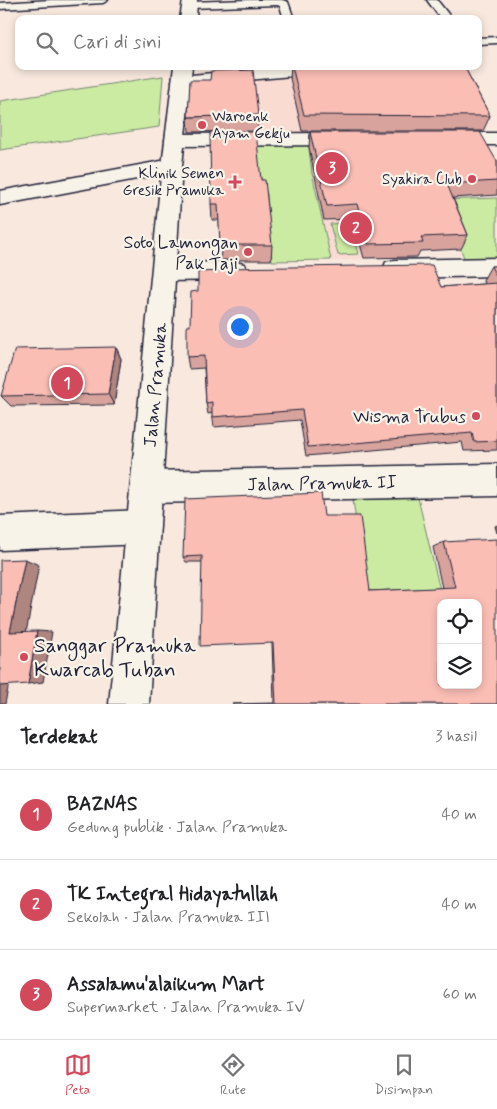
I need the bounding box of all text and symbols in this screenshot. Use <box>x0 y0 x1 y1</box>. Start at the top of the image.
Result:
search box <box>15 15 482 70</box>
icon: search <box>33 29 61 57</box>
text: Cari di sini <box>73 30 161 55</box>
place label: Waroenk Ayam Gekju <box>212 107 290 144</box>
marker: Waroenk Ayam Gekju <box>196 119 208 131</box>
pin: 3 <box>316 149 348 187</box>
place label: Klinik Semen Gresik Pramuka <box>122 164 225 201</box>
place label: Syakira Club <box>382 170 462 190</box>
marker: Syakira Club <box>466 173 478 185</box>
marker: Klinik Semen Gresik Pramuka <box>228 175 242 189</box>
pin: 2 <box>340 209 372 247</box>
place label: Soto Lamongan Pak Taji <box>123 231 238 276</box>
marker: Soto Lamongan Pak Taji <box>242 246 254 258</box>
your location <box>227 314 253 340</box>
street label: Jalan Pramuka <box>139 322 173 448</box>
pin: 1 <box>51 364 83 402</box>
place label: Wisma Trubus <box>353 405 466 429</box>
marker: Wisma Trubus <box>470 410 482 422</box>
street label: Jalan Pramuka II <box>247 471 397 497</box>
map controls <box>437 599 482 689</box>
button: locate <box>437 599 482 644</box>
place label: Sanggar Pramuka Kwarcab Tuban <box>34 632 196 684</box>
button: layers <box>437 644 482 689</box>
marker: Sanggar Pramuka Kwarcab Tuban <box>18 651 30 663</box>
text: Terdekat <box>20 723 98 751</box>
text: 3 hasil <box>435 726 477 747</box>
text: BAZNAS <box>67 792 138 817</box>
text: 1 <box>32 804 40 825</box>
text: 40 m <box>441 804 477 825</box>
text: Gedung publik · Jalan Pramuka <box>67 817 287 838</box>
text: TK Integral Hidayatullah <box>67 882 278 907</box>
text: 2 <box>32 894 40 915</box>
text: 40 m <box>441 894 477 915</box>
text: Sekolah · Jalan Pramuka III <box>67 907 270 928</box>
text: Assalamu'alaikum Mart <box>67 972 265 997</box>
text: 3 <box>32 984 40 1005</box>
text: 60 m <box>443 984 477 1005</box>
text: Supermarket · Jalan Pramuka IV <box>67 997 305 1018</box>
tab: Peta <box>64 1051 92 1099</box>
tab: Rute <box>219 1051 247 1099</box>
tab: Disimpan <box>374 1051 433 1099</box>

